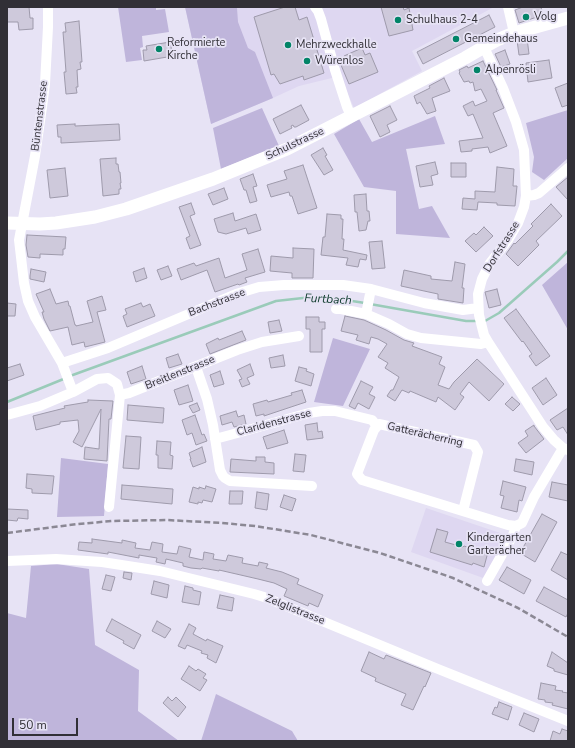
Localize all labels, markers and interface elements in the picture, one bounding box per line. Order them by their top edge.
place label: Volg [534,10,557,24]
marker: Volg [521,12,531,22]
place label: Schulhaus 2-4 [406,13,478,27]
marker: Schulhaus 2-4 [393,15,403,25]
place label: Gemeindehaus [464,32,538,46]
marker: Gemeindehaus [451,34,461,44]
place label: Reformierte Kirche [167,36,225,62]
place label: Mehrzweckhalle [296,38,376,52]
marker: Mehrzweckhalle [283,40,293,50]
marker: Reformierte Kirche [154,44,164,54]
place label: Würenlos [315,54,363,68]
marker: Würenlos [302,56,312,66]
place label: Alpenrösli [485,63,536,77]
marker: Alpenrösli [472,65,482,75]
street label: Büntenstrasse [29,80,51,152]
street label: Schulstrasse [264,125,326,163]
street label: Dorfstrasse [481,219,523,275]
street label: Bachstrasse [187,286,247,320]
water label: Furtbach [304,292,352,308]
street label: Breitlenstrasse [143,353,217,393]
street label: Claridenstrasse [235,407,313,439]
street label: Gatterächerring [386,420,464,450]
place label: Kindergarten Garterächer [467,531,531,557]
marker: Kindergarten Garterächer [454,539,464,549]
street label: Zelglistrasse [263,592,327,628]
scale bar [14,710,80,736]
text: 50 m [19,717,47,733]

